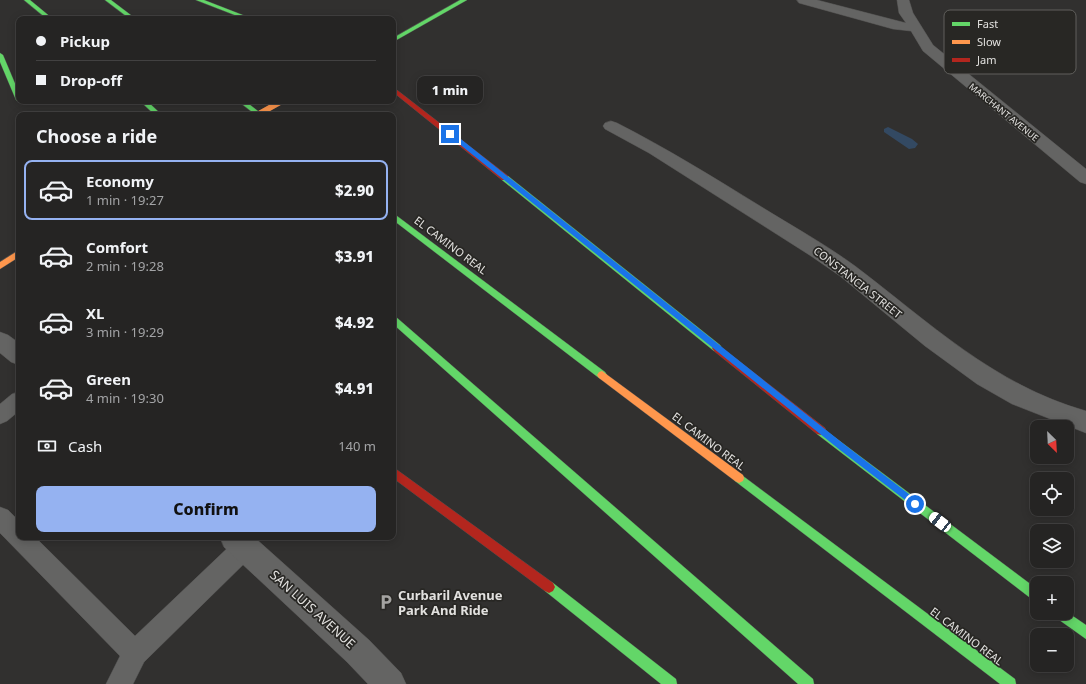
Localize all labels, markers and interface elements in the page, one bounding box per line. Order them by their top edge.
legend [944,10,1076,74]
text: Fast [977,16,998,31]
text: Pickup [60,31,110,51]
text: Slow [977,34,1001,49]
text: Jam [976,52,996,67]
text: Drop-off [60,70,122,90]
callout: 1 min [417,76,483,104]
street label: MARCHANT AVENUE [966,80,1042,144]
text: 1 min [432,81,468,99]
text: Choose a ride [36,124,157,148]
route end [441,125,459,143]
text: Economy [86,171,154,191]
icon: car [38,172,74,208]
text: $2.90 [335,180,374,200]
text: 1 min · 19:27 [86,191,164,209]
street label: EL CAMINO REAL [411,213,491,278]
text: Comfort [86,237,148,257]
icon: car [38,238,74,274]
street label: CONSTANCIA STREET [811,243,905,321]
text: $3.91 [335,246,374,266]
text: 2 min · 19:28 [86,257,164,275]
text: XL [86,303,104,323]
icon: car [38,304,74,340]
text: $4.92 [335,312,374,332]
text: 3 min · 19:29 [86,323,164,341]
text: Green [86,369,131,389]
icon: car [38,370,74,406]
text: $4.91 [335,378,374,398]
text: 4 min · 19:30 [86,389,164,407]
street label: EL CAMINO REAL [669,409,749,474]
north arrow [1030,420,1074,464]
map controls [1030,420,1074,672]
icon: cash [36,435,58,457]
text: Cash [68,436,102,456]
text: 140 m [338,437,376,455]
button: locate [1030,472,1074,516]
button: Confirm [36,486,376,532]
route start [906,495,924,513]
car [927,510,953,534]
button: layers [1030,524,1074,568]
street label: SAN LUIS AVENUE [266,566,360,652]
button: + [1030,576,1074,620]
place label: Curbaril Avenue Park And Ride [398,586,503,619]
parking icon: Curbaril Avenue Park And Ride [377,593,395,611]
street label: EL CAMINO REAL [927,604,1007,669]
button: − [1030,628,1074,672]

